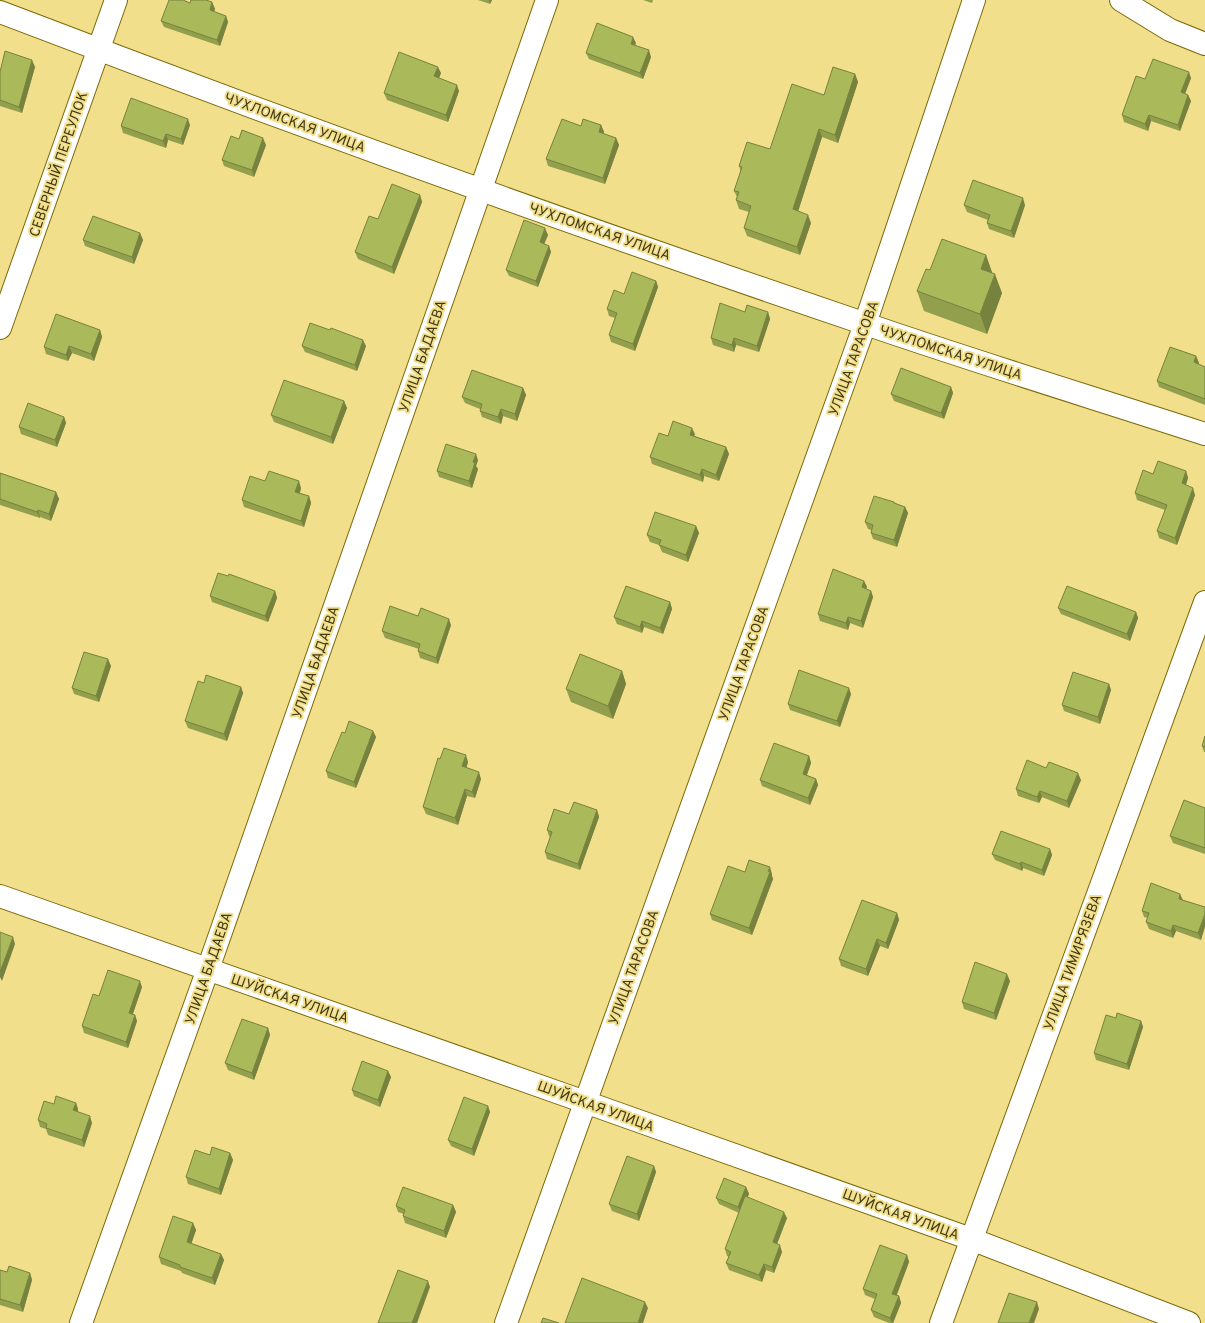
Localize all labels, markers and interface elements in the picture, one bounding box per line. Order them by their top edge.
street label: СЕВЕРНЫЙ ПЕРЕУЛОК [26,89,92,239]
street label: ЧУХЛОМСКАЯ УЛИЦА [222,90,367,157]
street label: ЧУХЛОМСКАЯ УЛИЦА [526,200,673,265]
street label: УЛИЦА БАДАЕВА [396,298,451,415]
street label: УЛИЦА ТАРАСОВА [826,299,883,418]
street label: ЧУХЛОМСКАЯ УЛИЦА [877,322,1024,385]
street label: УЛИЦА БАДАЕВА [289,604,344,721]
street label: УЛИЦА ТАРАСОВА [716,604,773,723]
street label: УЛИЦА ТИМИРЯЗЕВА [1041,892,1106,1033]
street label: УЛИЦА ТАРАСОВА [606,908,663,1027]
street label: УЛИЦА БАДАЕВА [182,910,237,1027]
street label: ШУЙСКАЯ УЛИЦА [228,970,351,1028]
street label: ШУЙСКАЯ УЛИЦА [535,1077,657,1136]
street label: ШУЙСКАЯ УЛИЦА [840,1185,962,1244]

